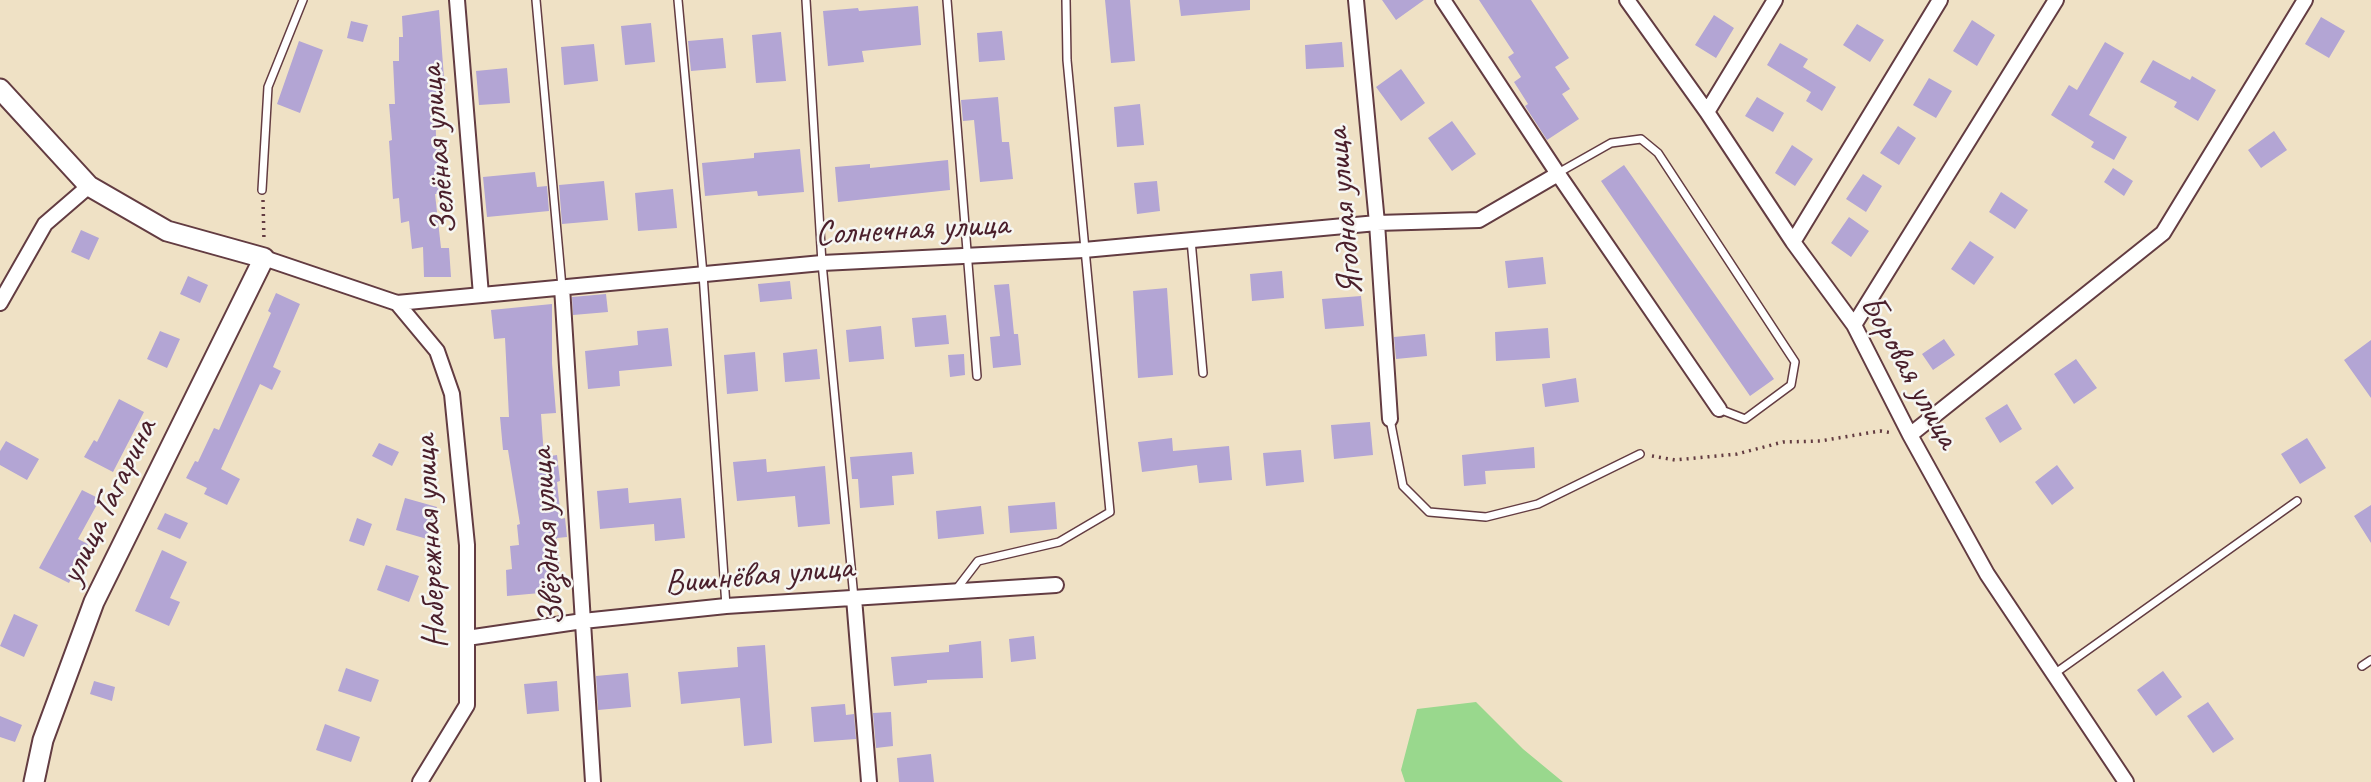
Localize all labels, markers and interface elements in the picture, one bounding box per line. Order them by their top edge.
street label: Зелёная улица [411,63,467,237]
street label: Ягодная улица [1317,126,1373,298]
street label: Солнечная улица [814,204,1010,256]
street label: Боровая улица [1850,288,1968,456]
street label: улица Гагарина [51,413,167,591]
street label: Набережная улица [404,434,458,650]
street label: Звёздная улица [521,447,575,627]
street label: Вишнёвая улица [663,547,855,605]

